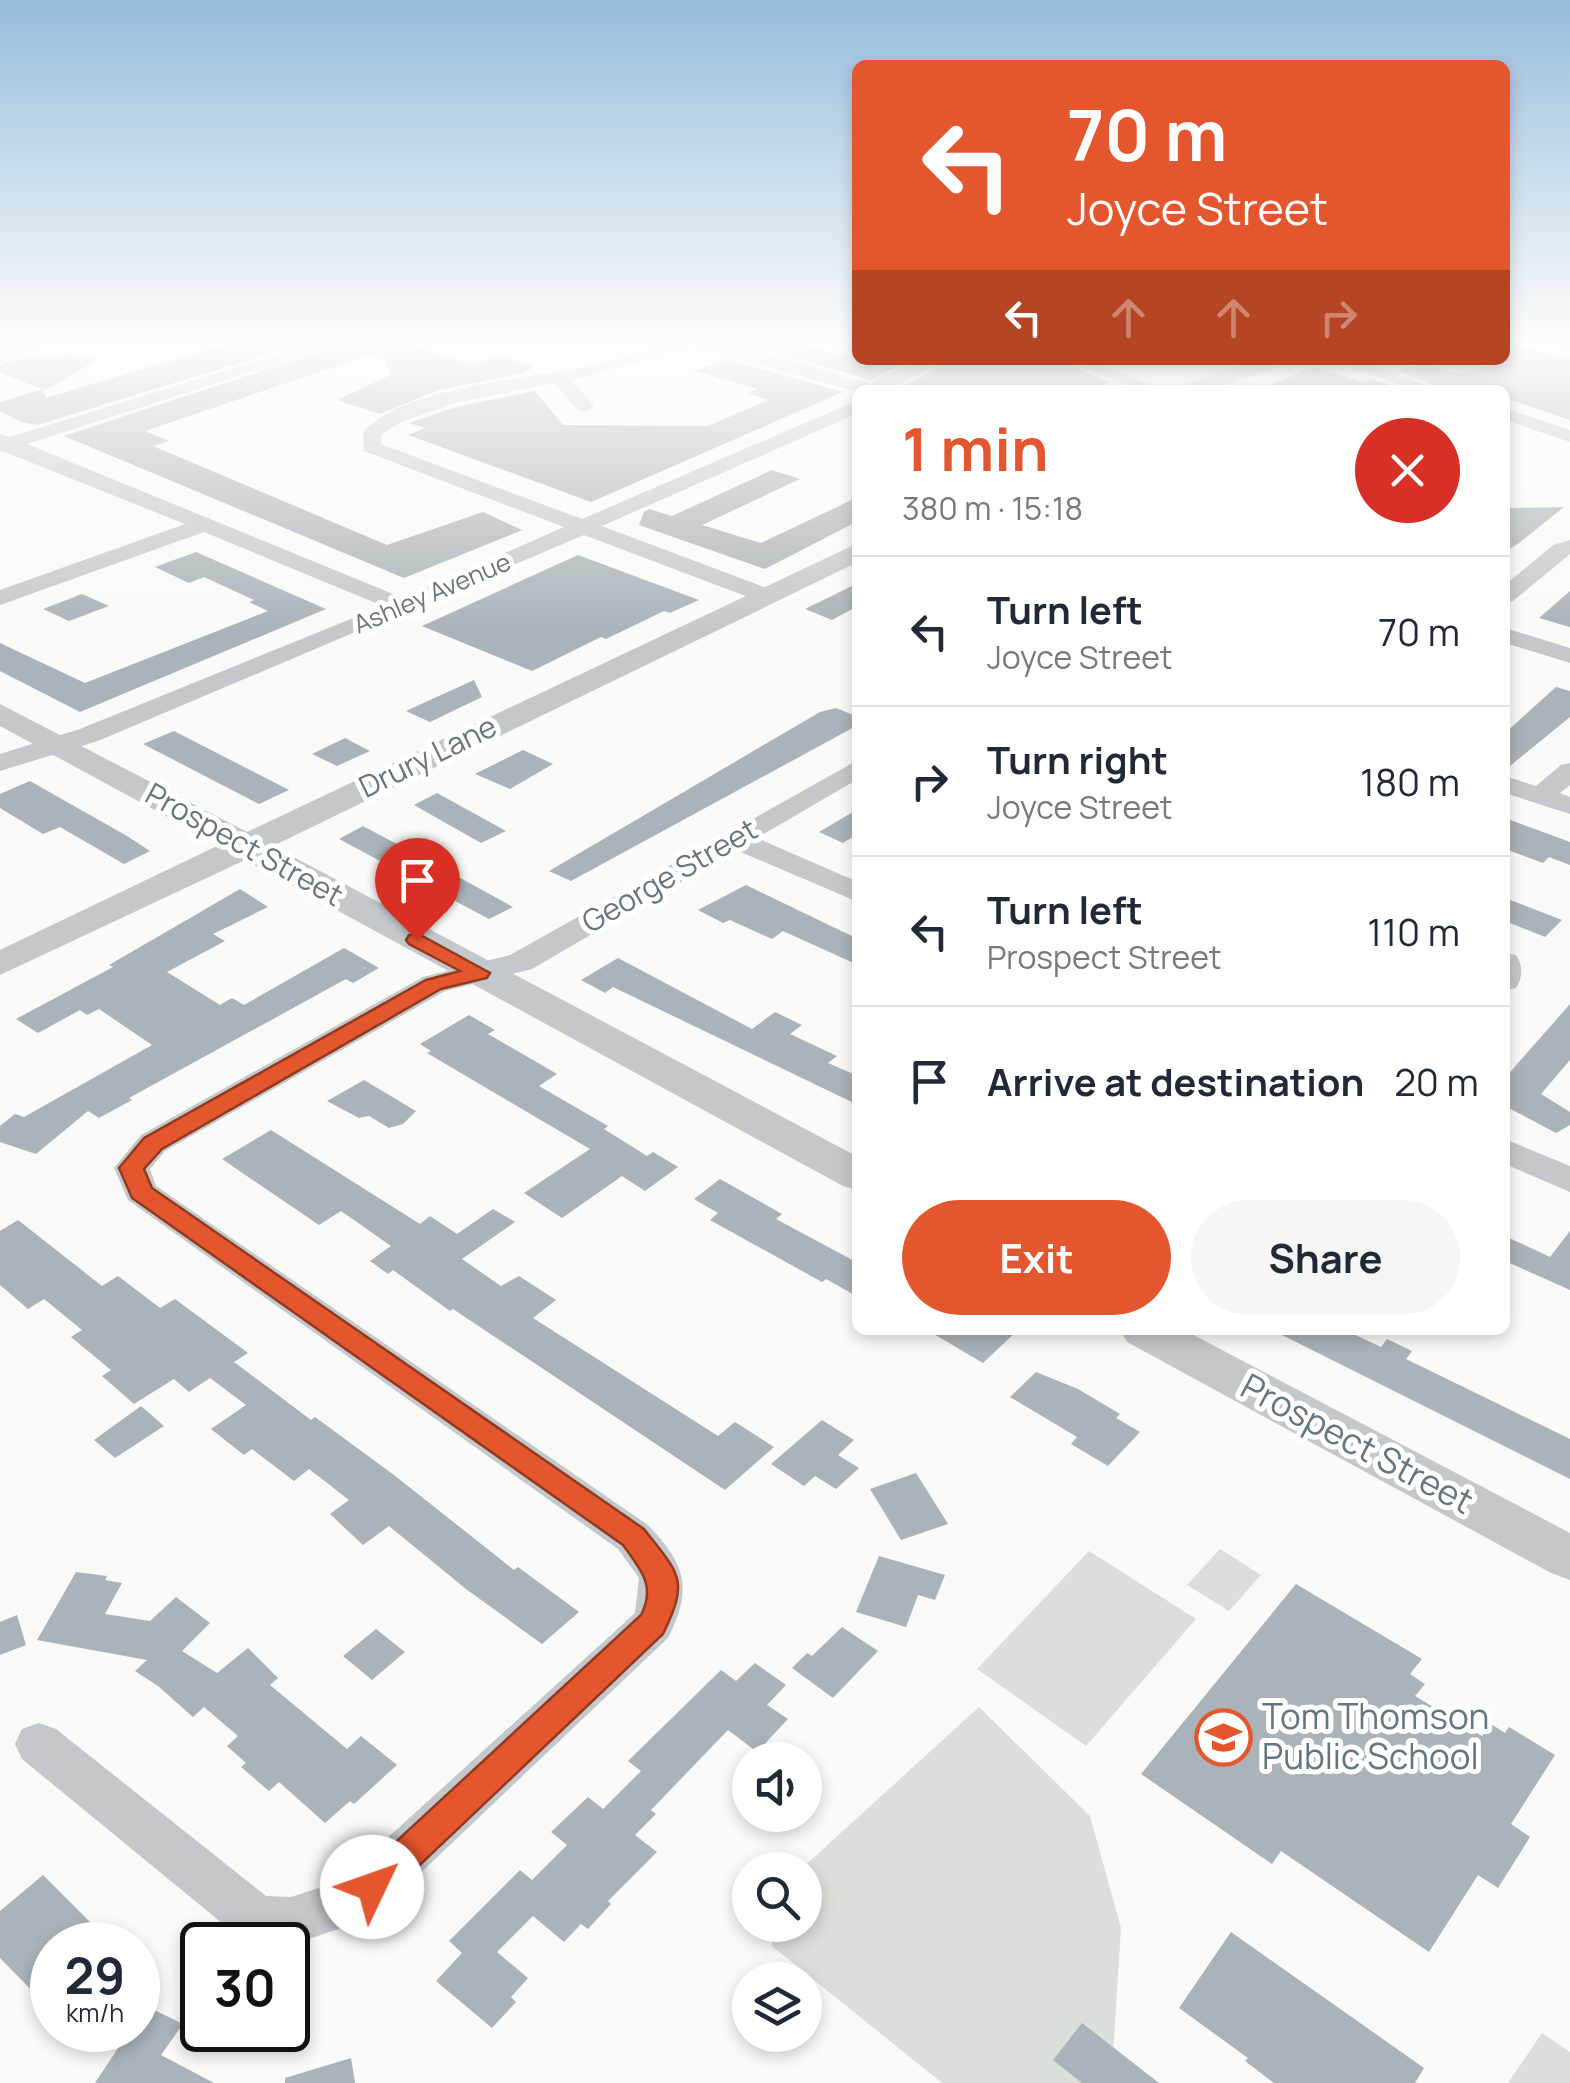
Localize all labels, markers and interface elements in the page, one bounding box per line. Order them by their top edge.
text: 70 m [1067,86,1227,182]
icon: left [902,100,1032,230]
text: Joyce Street [1067,177,1328,239]
icon: left [996,290,1051,345]
icon: ahead [1101,290,1156,345]
icon: ahead [1206,290,1261,345]
icon: right [1311,290,1366,345]
text: 1 min [902,407,1049,489]
button: close [1355,418,1460,523]
text: 380 m · 15:18 [902,486,1083,530]
street label: Ashley Avenue [348,544,516,641]
text: Turn left [987,583,1143,635]
icon: left [902,604,957,659]
text: 70 m [1378,605,1460,657]
text: Joyce Street [987,635,1173,679]
street label: Drury Lane [352,705,503,807]
text: Turn right [987,733,1168,785]
icon: right [902,754,957,809]
text: 180 m [1360,755,1460,807]
street label: Prospect Street [139,772,351,915]
text: Joyce Street [987,785,1173,829]
street label: George Street [574,808,764,941]
pin [375,838,460,941]
icon: arrive [390,853,445,908]
text: Turn left [987,883,1143,935]
icon: left [902,904,957,959]
text: 110 m [1367,905,1460,957]
text: Prospect Street [987,935,1222,979]
icon: arrive [902,1054,957,1109]
text: Arrive at destination [987,1055,1364,1107]
text: 20 m [1394,1055,1479,1107]
button: Exit [902,1200,1171,1315]
button: Share [1191,1200,1460,1315]
street label: Prospect Street [1233,1362,1482,1525]
place label: Tom Thomson Public School [1262,1692,1489,1780]
school or university icon: Tom Thomson Public School [1193,1707,1253,1767]
map controls [732,1742,822,2052]
button: sound [732,1742,822,1832]
position arrow [320,1835,424,1939]
button: search [732,1852,822,1942]
speed limit sign: 30 [180,1922,310,2052]
text: 29 [65,1941,125,2009]
button: layers [732,1962,822,2052]
text: km/h [66,1995,124,2030]

